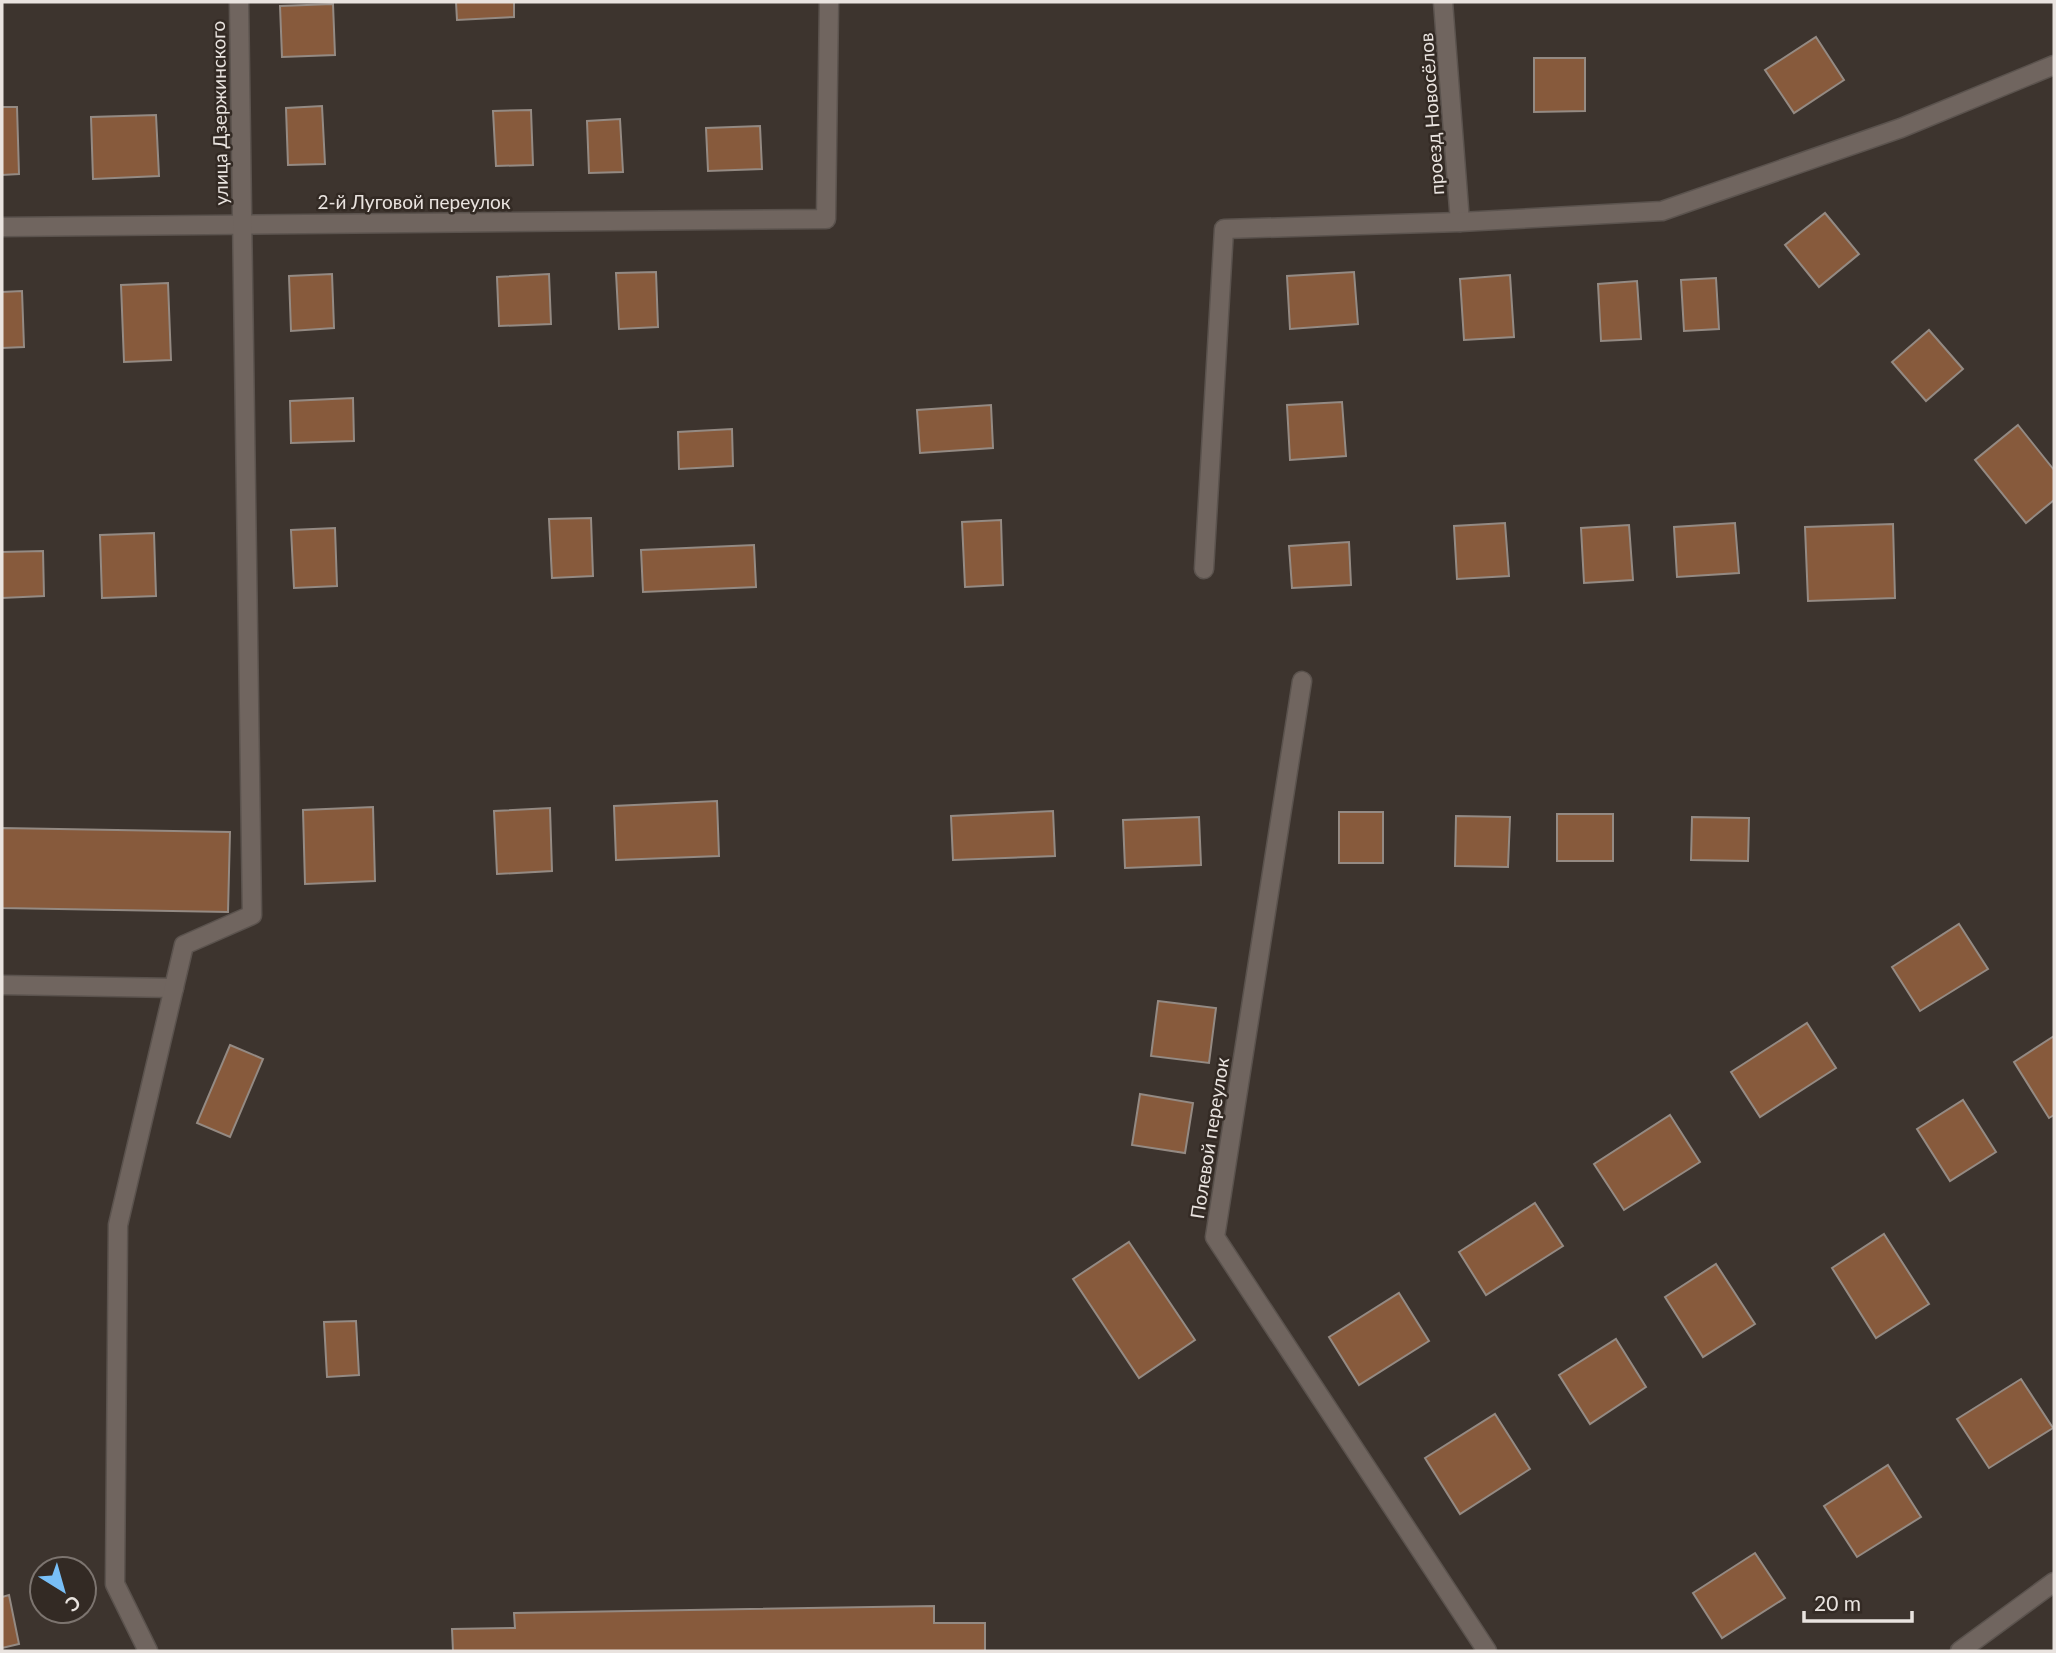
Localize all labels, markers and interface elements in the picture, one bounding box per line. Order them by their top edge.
street label: улица Дзержинского [206,21,232,205]
street label: проезд Новосёлов [1414,32,1448,196]
street label: 2-й Луговой переулок [317,190,511,213]
street label: Полевой переулок [1185,1055,1233,1220]
north arrow [28,1555,98,1625]
scale bar [1804,1580,1912,1624]
text: 20 m [1814,1590,1861,1615]
text: С [61,1591,85,1617]

